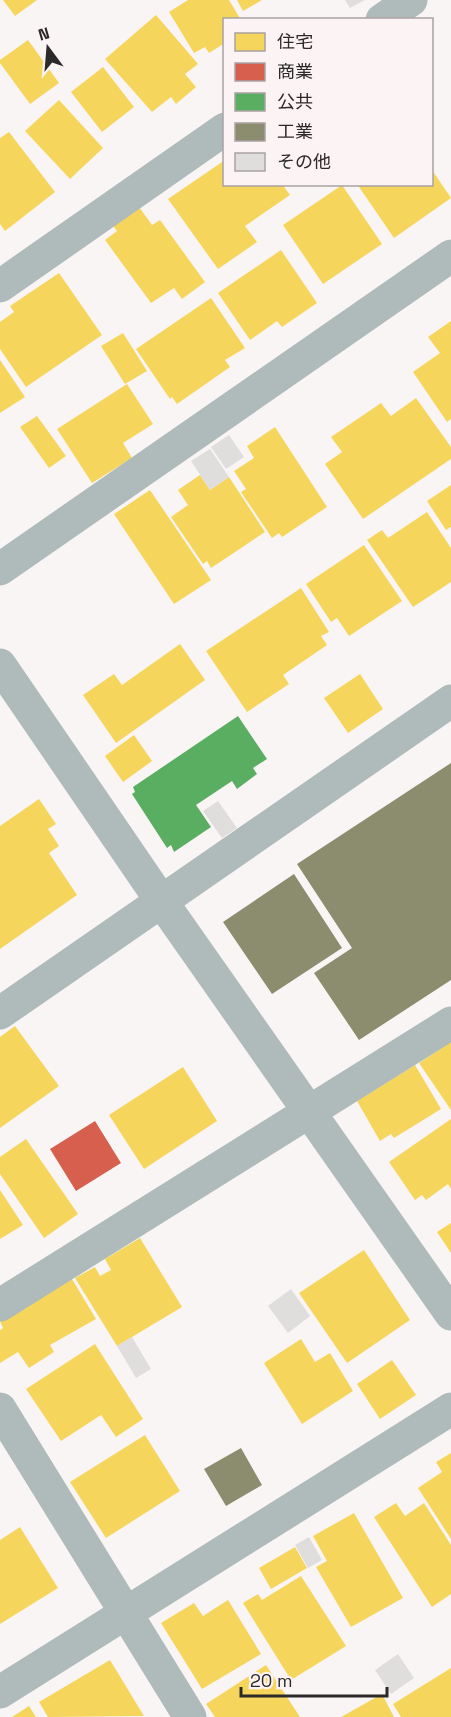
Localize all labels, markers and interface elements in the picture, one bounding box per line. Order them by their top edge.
north arrow [18,18,78,78]
legend [223,18,433,186]
text: N [36,22,52,46]
text: 住宅 [277,30,313,53]
text: 商業 [277,60,313,83]
text: 公共 [277,90,313,113]
text: 工業 [277,120,313,143]
text: その他 [277,150,331,173]
scale bar [241,1660,386,1698]
text: 20 m [250,1669,293,1692]

